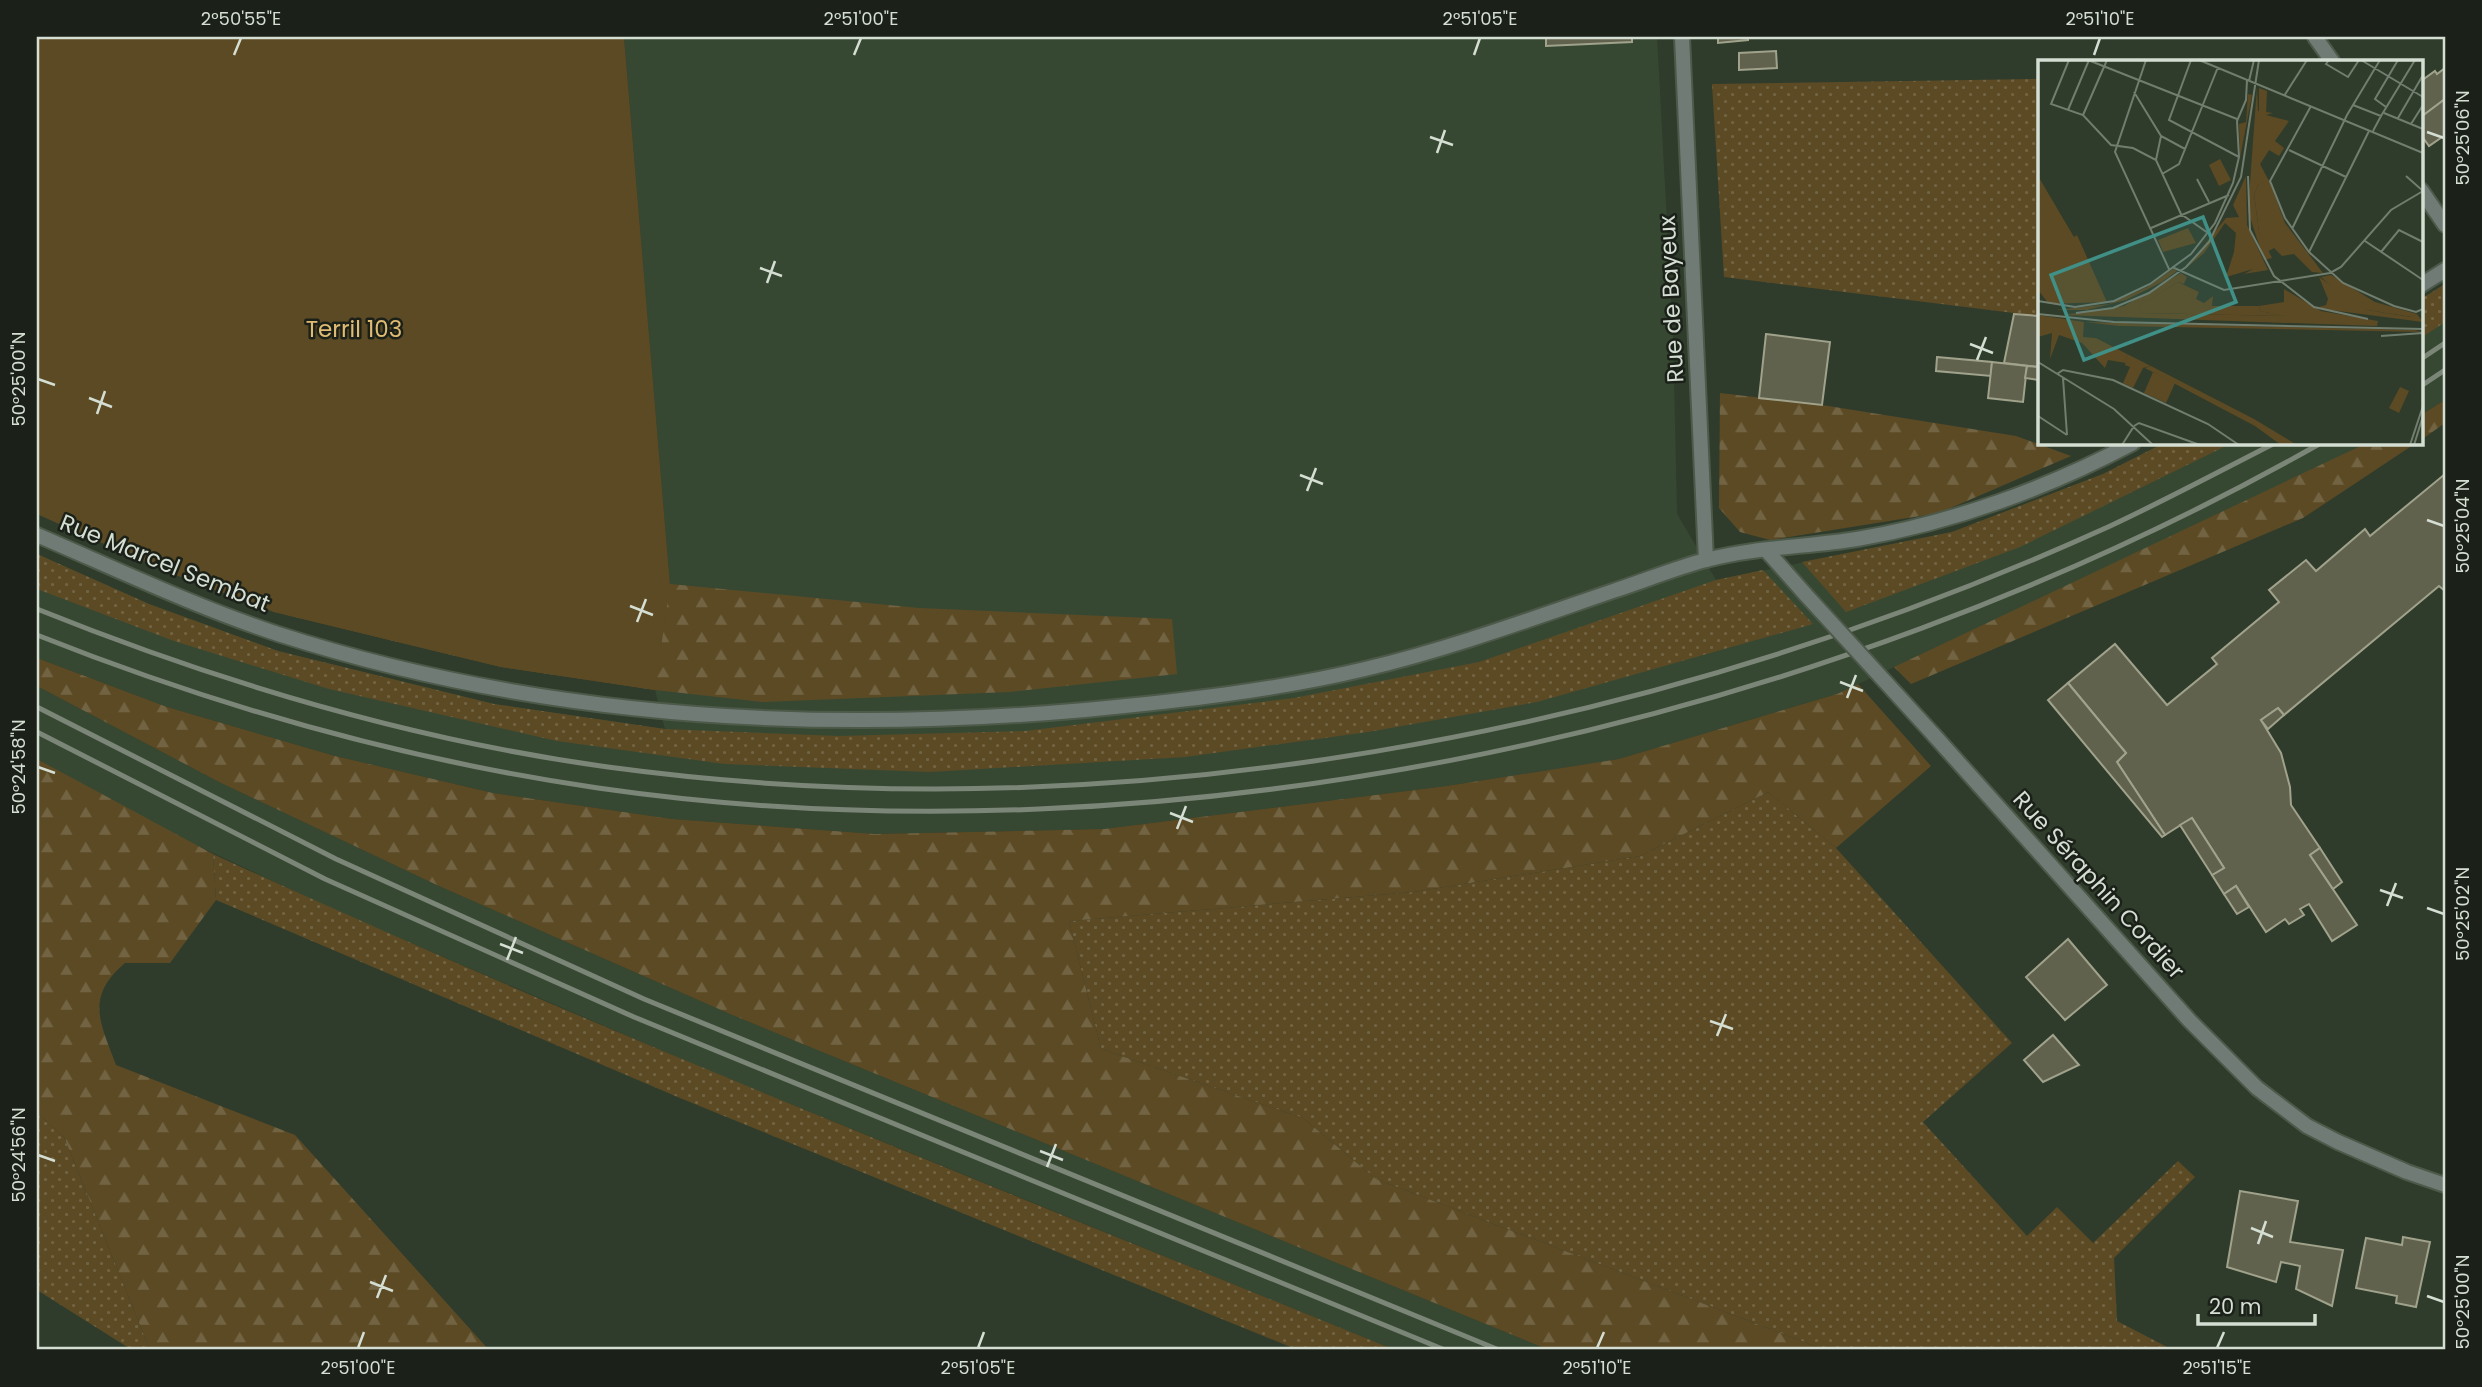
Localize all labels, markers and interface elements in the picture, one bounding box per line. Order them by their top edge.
text: 2°50'55"E [201,6,281,31]
text: 2°51'00"E [824,6,898,31]
text: 2°51'05"E [1443,6,1517,31]
text: 2°51'10"E [2065,6,2135,31]
inset map [2038,60,2422,444]
text: 50°25'06"N [2450,90,2475,186]
street label: Rue de Bayeux [1651,214,1691,384]
park label: Terril 103 [306,313,402,345]
text: 50°25'00"N [6,331,31,427]
text: 50°25'04"N [2450,478,2475,574]
street label: Rue Marcel Sembat [55,506,275,620]
text: 50°24'58"N [6,719,31,815]
street label: Rue Séraphin Cordier [2006,784,2192,986]
text: 50°25'02"N [2450,867,2475,961]
text: 50°24'56"N [6,1107,31,1203]
text: 50°25'00"N [2450,1254,2475,1350]
scale bar [2198,1282,2316,1326]
text: 20 m [2209,1292,2262,1321]
text: 2°51'00"E [321,1355,395,1380]
text: 2°51'05"E [941,1355,1015,1380]
text: 2°51'10"E [1562,1355,1632,1380]
text: 2°51'15"E [2182,1355,2252,1380]

